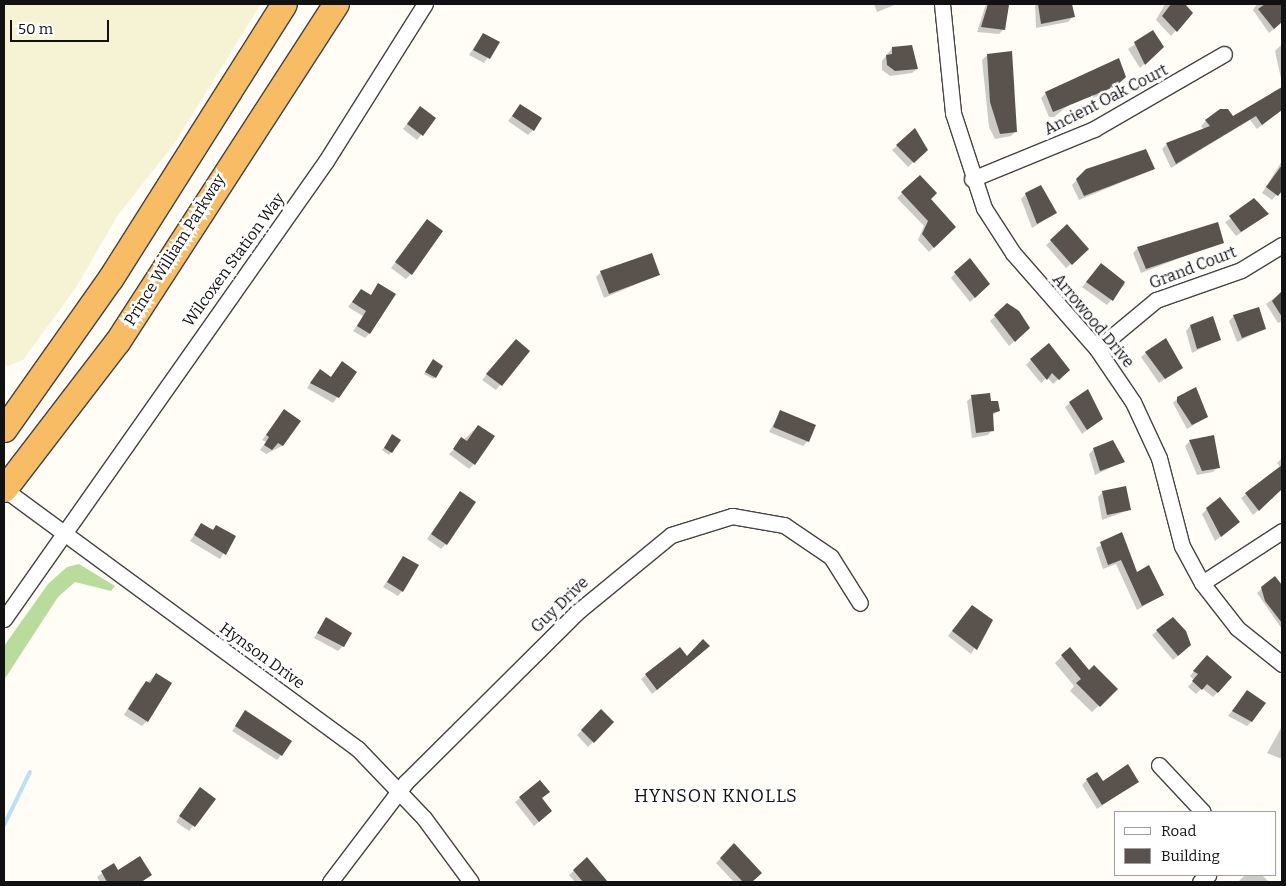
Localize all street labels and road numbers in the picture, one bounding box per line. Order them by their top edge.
street label: Ancient Oak Court [1041,61,1171,139]
street label: Prince William Parkway [120,171,230,329]
street label: Wilcoxen Station Way [179,189,289,331]
street label: Grand Court [1147,243,1239,293]
street label: Arrowood Drive [1048,270,1138,372]
street label: Guy Drive [527,573,593,637]
street label: Hynson Drive [216,619,308,693]

